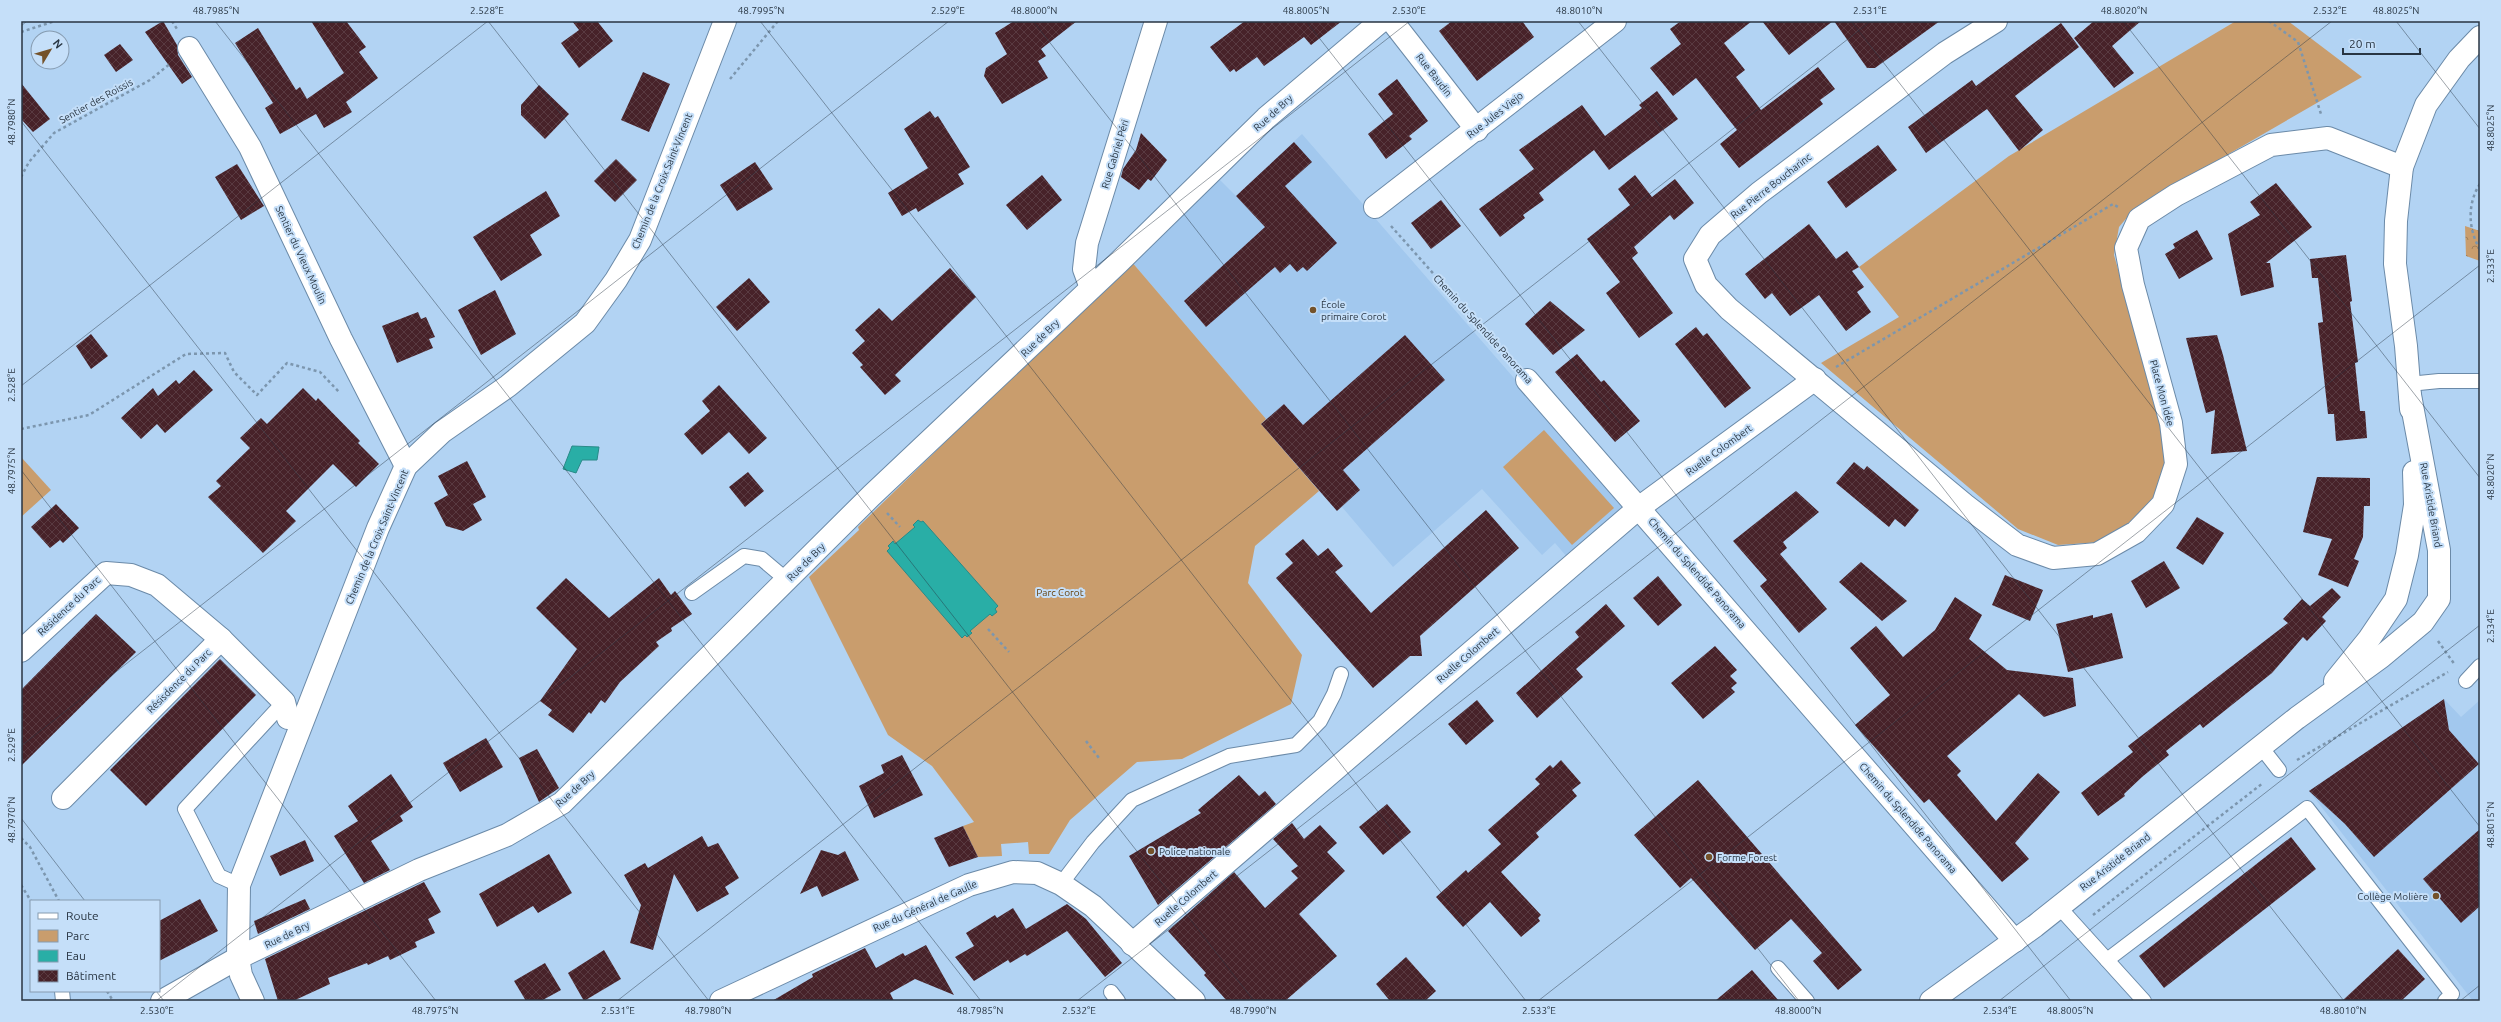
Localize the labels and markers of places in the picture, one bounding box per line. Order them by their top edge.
place label: École primaire Corot [1321,298,1386,322]
marker: École primaire Corot [1308,305,1318,315]
marker: Police nationale [1146,846,1156,856]
place label: Police nationale [1159,846,1230,857]
marker: Forme Forest [1704,852,1714,862]
place label: Forme Forest [1717,852,1777,863]
place label: Collège Molière [2357,891,2428,902]
marker: Collège Molière [2431,891,2441,901]

